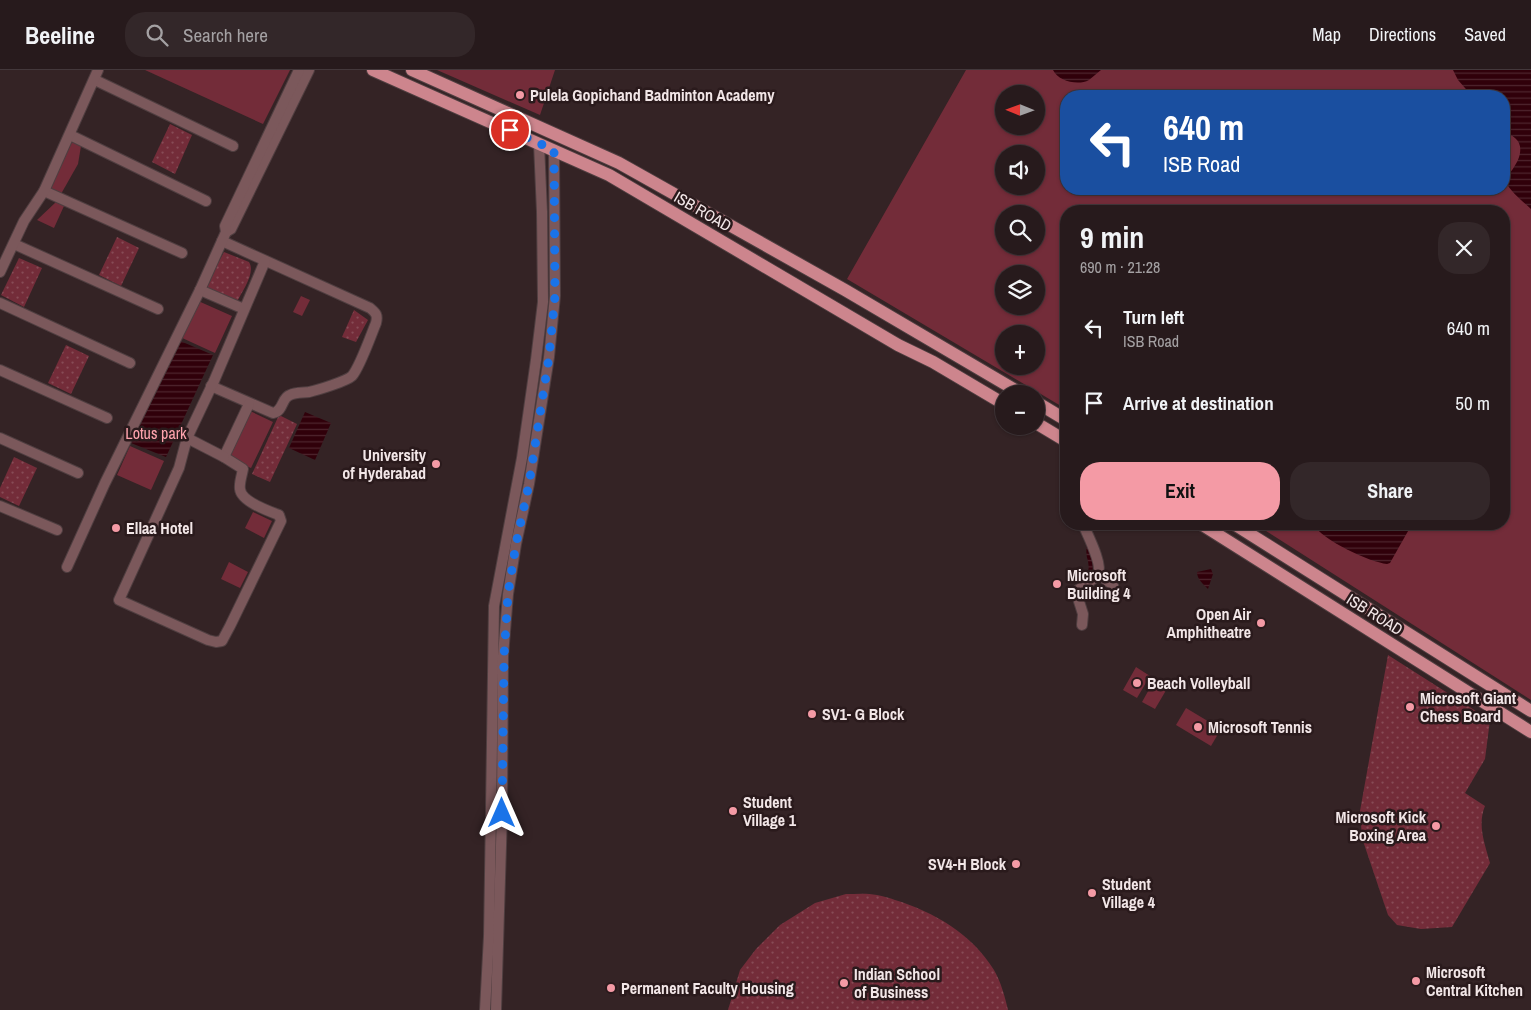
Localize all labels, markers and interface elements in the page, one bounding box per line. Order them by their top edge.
search box [125,12,475,57]
text: Beeline [25,19,95,51]
icon: search [143,21,171,49]
text: Search here [183,22,268,48]
text: Map [1312,22,1341,47]
text: Directions [1369,22,1436,47]
text: Saved [1464,22,1506,47]
place label: Pulela Gopichand Badminton Academy [530,84,775,106]
north arrow [995,85,1045,135]
map controls [995,85,1045,435]
marker: Pulela Gopichand Badminton Academy [514,89,526,101]
text: 640 m [1163,104,1244,151]
pin [489,109,531,151]
icon: left [1080,110,1145,175]
icon: arrive [496,116,524,144]
button: sound [995,145,1045,195]
text: ISB Road [1163,149,1240,179]
street label: ISB ROAD [670,186,736,236]
button: search [995,205,1045,255]
text: 9 min [1080,217,1144,257]
button: close [1438,222,1490,274]
text: 690 m · 21:28 [1080,256,1160,278]
button: layers [995,265,1045,315]
text: Turn left [1123,304,1184,330]
icon: left [1080,314,1108,342]
text: 640 m [1447,315,1490,341]
button: + [995,325,1045,375]
text: ISB Road [1123,330,1179,352]
button: − [995,385,1045,435]
icon: arrive [1080,389,1108,417]
text: Arrive at destination [1123,390,1274,416]
text: 50 m [1455,390,1490,416]
park label: Lotus park [125,422,187,444]
place label: University of Hyderabad [342,444,427,484]
marker: University of Hyderabad [430,458,442,470]
button: Exit [1080,462,1280,520]
button: Share [1290,462,1490,520]
place label: Ellaa Hotel [126,517,193,539]
marker: Ellaa Hotel [110,522,122,534]
place label: Microsoft Building 4 [1067,564,1131,604]
marker: Microsoft Building 4 [1051,578,1063,590]
street label: ISB ROAD [1343,588,1407,640]
place label: Open Air Amphitheatre [1166,603,1252,643]
marker: Open Air Amphitheatre [1255,617,1267,629]
place label: Beach Volleyball [1147,672,1250,694]
marker: Beach Volleyball [1131,677,1143,689]
place label: Microsoft Giant Chess Board [1420,687,1517,727]
marker: Microsoft Giant Chess Board [1404,701,1416,713]
place label: SV1- G Block [822,703,905,725]
marker: SV1- G Block [806,708,818,720]
place label: Microsoft Tennis [1208,716,1312,738]
marker: Microsoft Tennis [1192,721,1204,733]
position arrow [475,786,527,838]
place label: Student Village 1 [743,791,797,831]
marker: Student Village 1 [727,805,739,817]
place label: Microsoft Kick Boxing Area [1336,806,1427,846]
marker: Microsoft Kick Boxing Area [1430,820,1442,832]
place label: SV4-H Block [928,853,1007,875]
marker: SV4-H Block [1010,858,1022,870]
place label: Student Village 4 [1102,873,1156,913]
marker: Student Village 4 [1086,887,1098,899]
place label: Microsoft Central Kitchen [1426,961,1523,1001]
place label: Indian School of Business [854,963,940,1003]
marker: Microsoft Central Kitchen [1410,975,1422,987]
place label: Permanent Faculty Housing [621,977,794,999]
marker: Indian School of Business [838,977,850,989]
marker: Permanent Faculty Housing [605,982,617,994]

